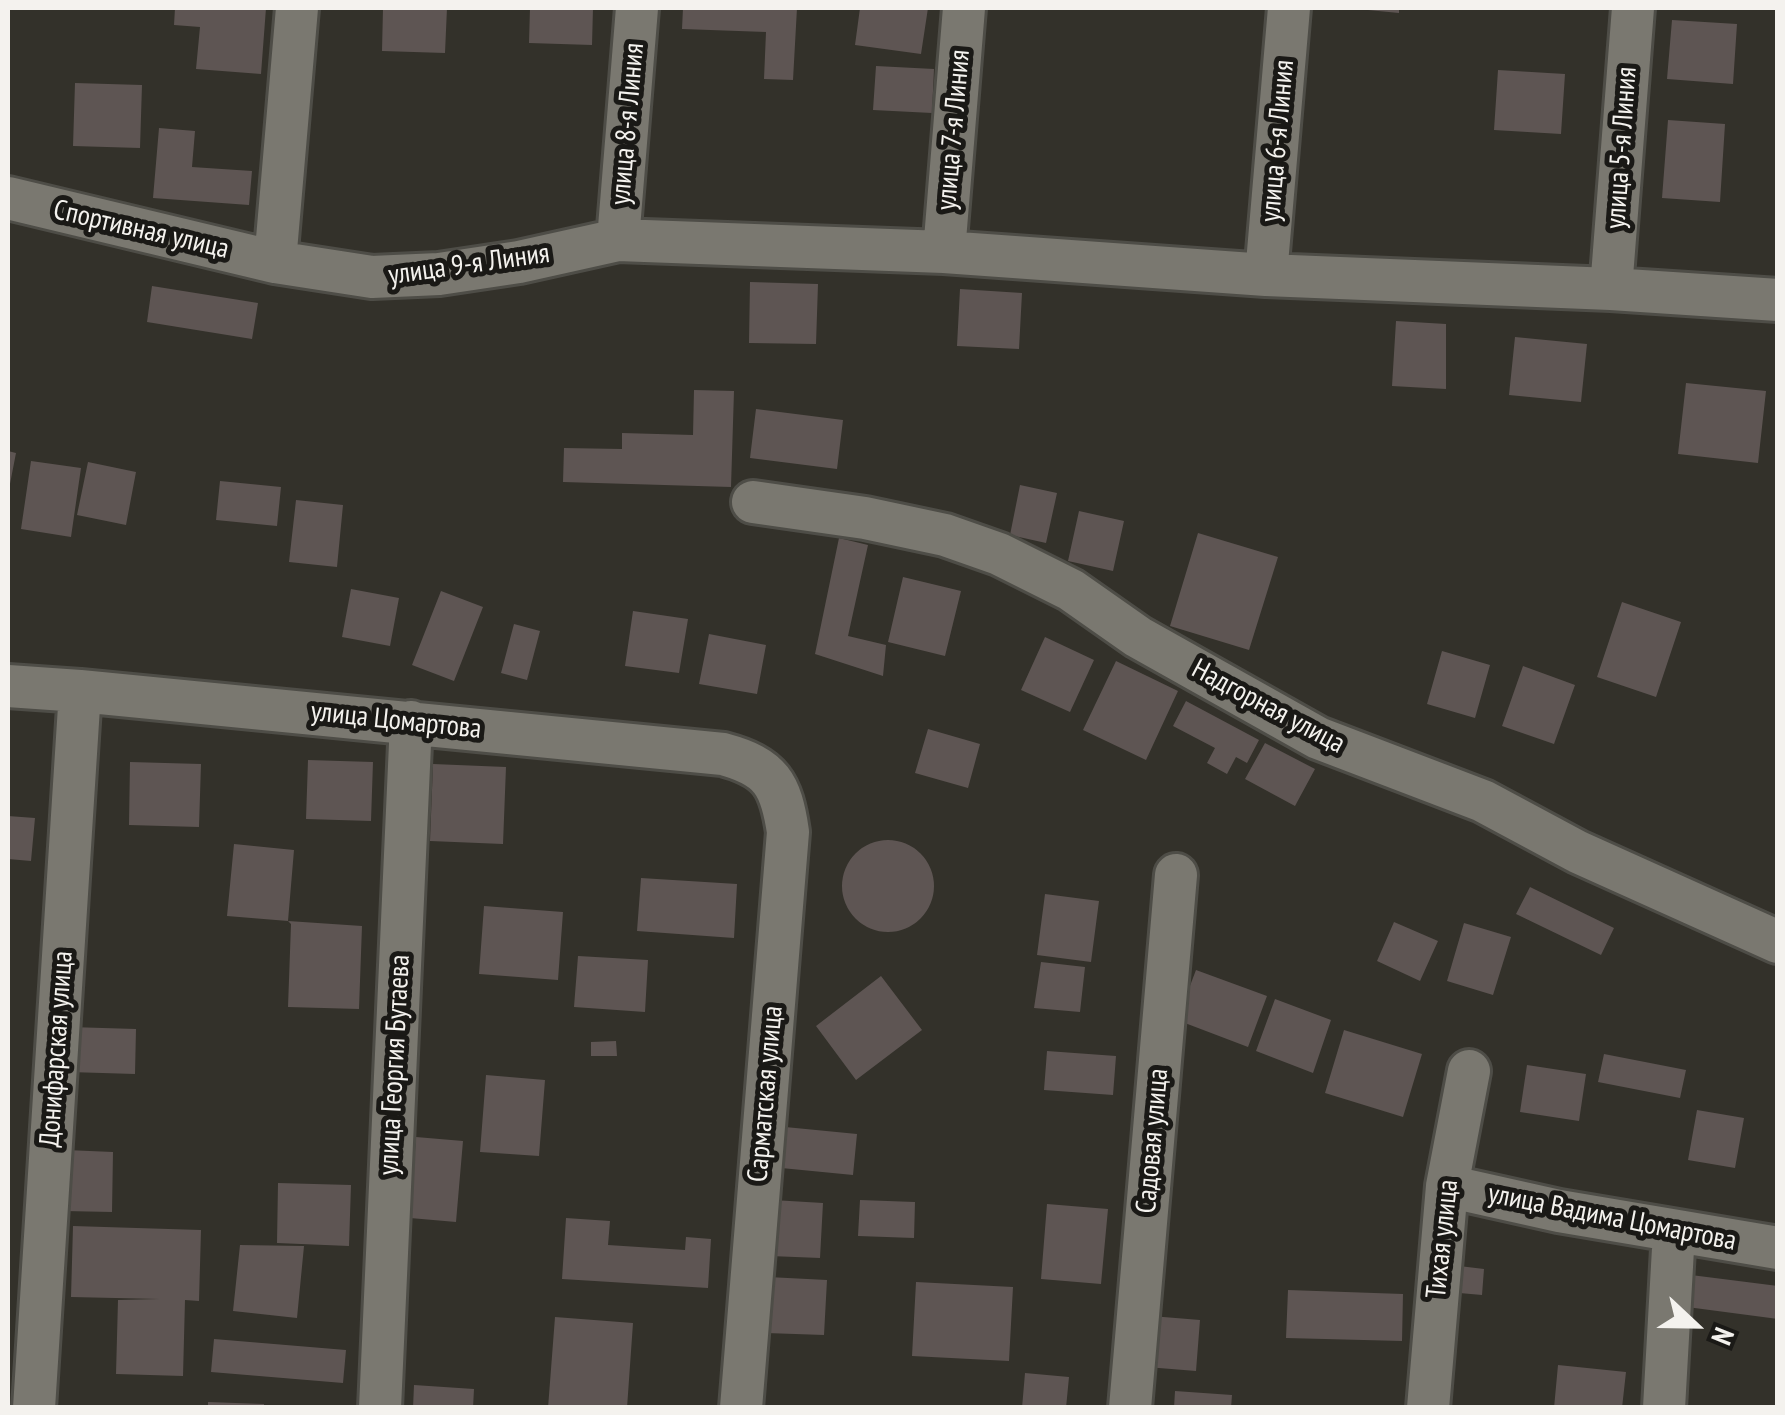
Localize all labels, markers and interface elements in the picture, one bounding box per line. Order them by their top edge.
street label: улица 8-я Линия [604,42,652,206]
street label: улица 7-я Линия [930,48,978,212]
street label: улица 6-я Линия [1254,59,1302,223]
street label: улица 5-я Линия [1600,66,1644,230]
street label: Спортивная улица [50,194,232,266]
street label: улица 9-я Линия [386,237,552,293]
street label: Надгорная улица [1186,653,1350,761]
street label: улица Цомартова [309,695,483,747]
street label: Донифарская улица [33,950,81,1148]
street label: улица Георгия Бутаева [372,954,418,1176]
street label: Сарматская улица [742,1004,790,1184]
street label: Садовая улица [1130,1067,1176,1215]
street label: улица Вадима Цомартова [1485,1177,1739,1259]
street label: Тихая улица [1420,1178,1466,1300]
north arrow [1645,1275,1745,1375]
text: N [1703,1322,1743,1350]

